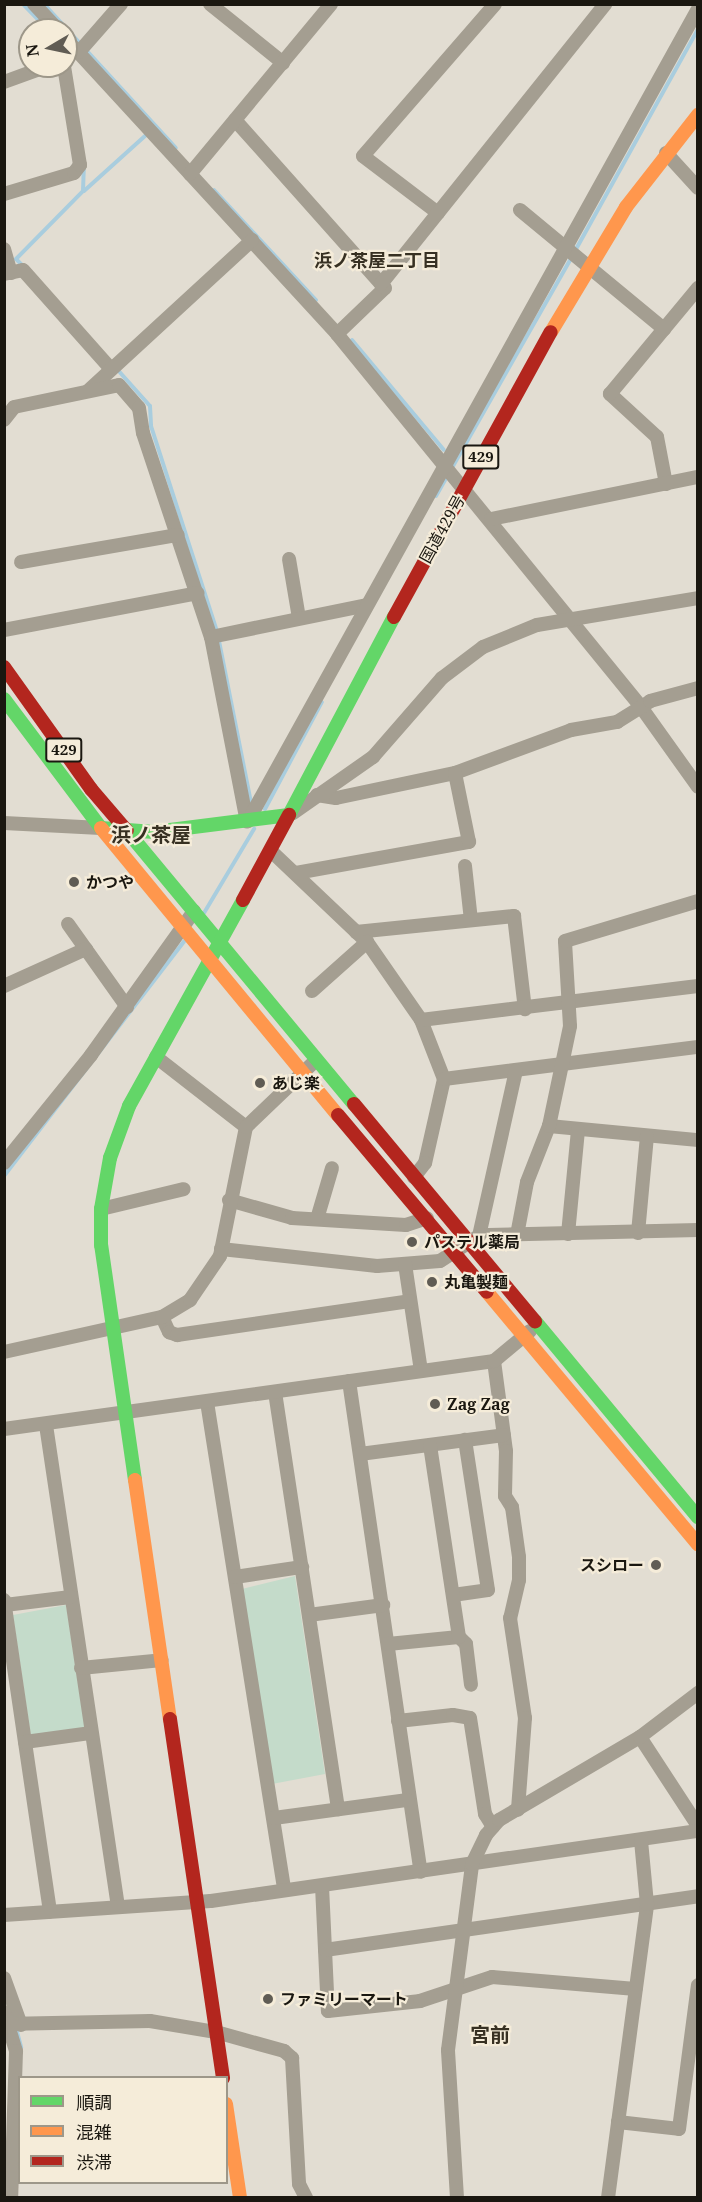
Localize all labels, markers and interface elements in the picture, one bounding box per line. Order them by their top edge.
north arrow [18,18,78,78]
text: N [20,43,44,58]
district label: 浜ノ茶屋二丁目 [314,249,440,271]
road number: 429 [462,445,500,469]
street label: 国道429号 [415,492,469,566]
road number: 429 [44,738,84,762]
district label: 浜ノ茶屋 [111,822,191,846]
place label: かつや [86,872,134,892]
marker: かつや [67,875,81,889]
place label: あじ楽 [272,1073,320,1093]
marker: あじ楽 [253,1076,267,1090]
place label: パステル薬局 [424,1232,520,1252]
marker: パステル薬局 [405,1235,419,1249]
place label: 丸亀製麺 [444,1272,508,1292]
marker: 丸亀製麺 [425,1275,439,1289]
place label: Zag Zag [447,1394,510,1414]
marker: Zag Zag [428,1397,442,1411]
place label: スシロー [580,1555,644,1575]
marker: スシロー [649,1558,663,1572]
place label: ファミリーマート [280,1989,408,2009]
marker: ファミリーマート [261,1992,275,2006]
district label: 宮前 [470,2022,510,2046]
legend [18,2076,228,2184]
text: 順調 [76,2090,112,2114]
text: 混雑 [76,2120,112,2144]
text: 渋滞 [76,2150,112,2174]

